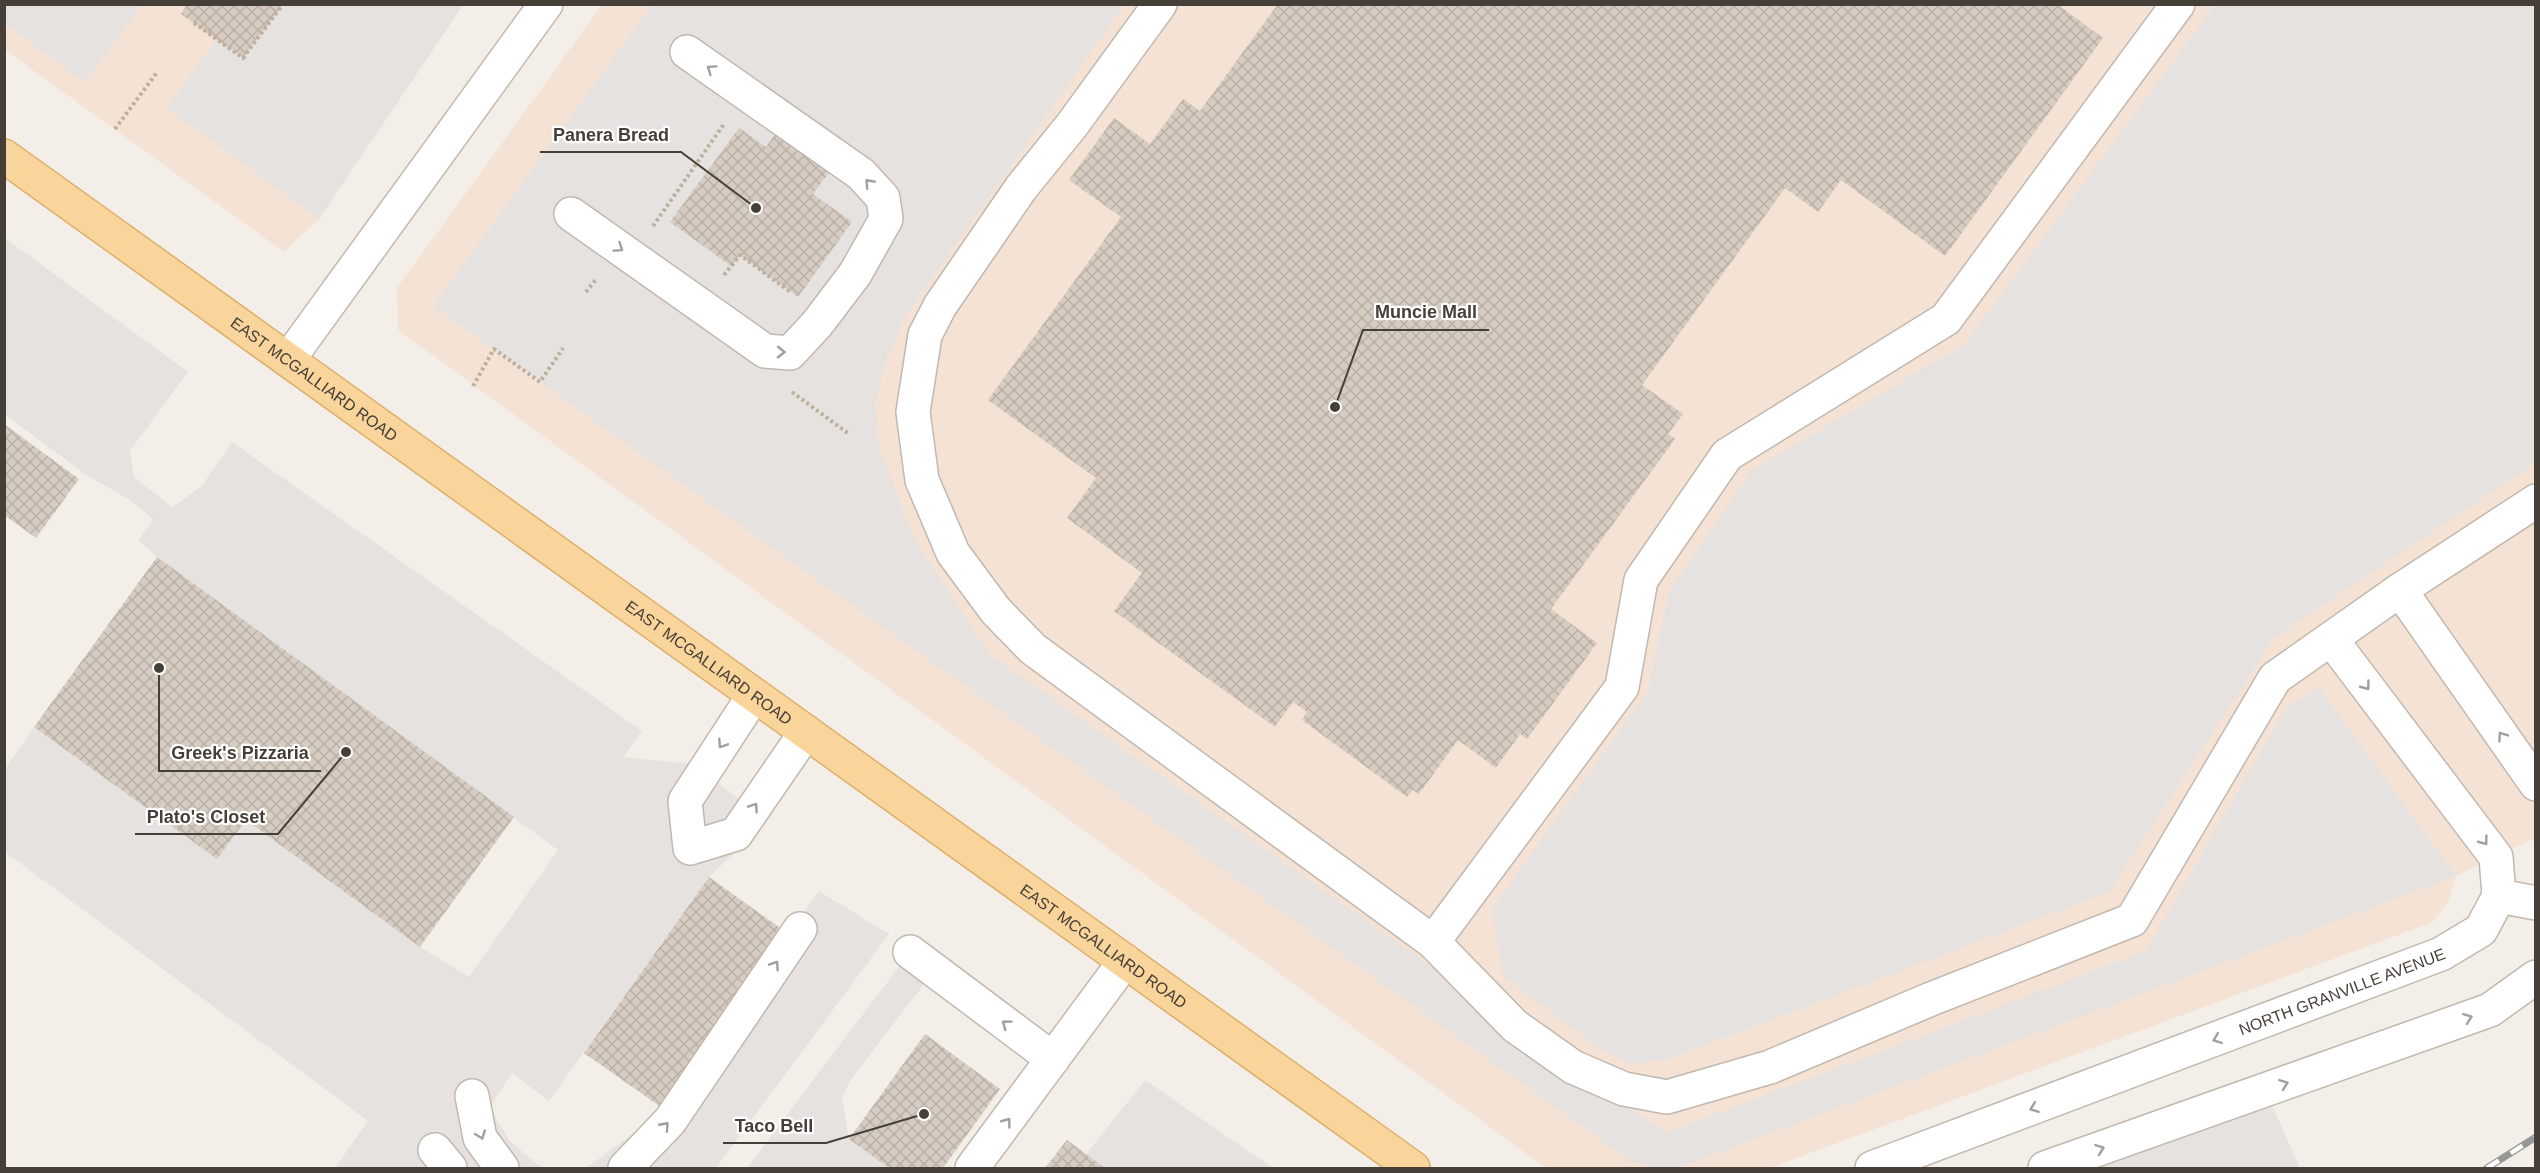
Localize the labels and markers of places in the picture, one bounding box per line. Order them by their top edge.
callout: Panera Bread [540,116,681,152]
callout: Muncie Mall [1363,294,1489,330]
callout: Greek's Pizzaria [159,735,321,771]
callout: Plato's Closet [135,798,278,834]
callout: Taco Bell [723,1107,826,1143]

